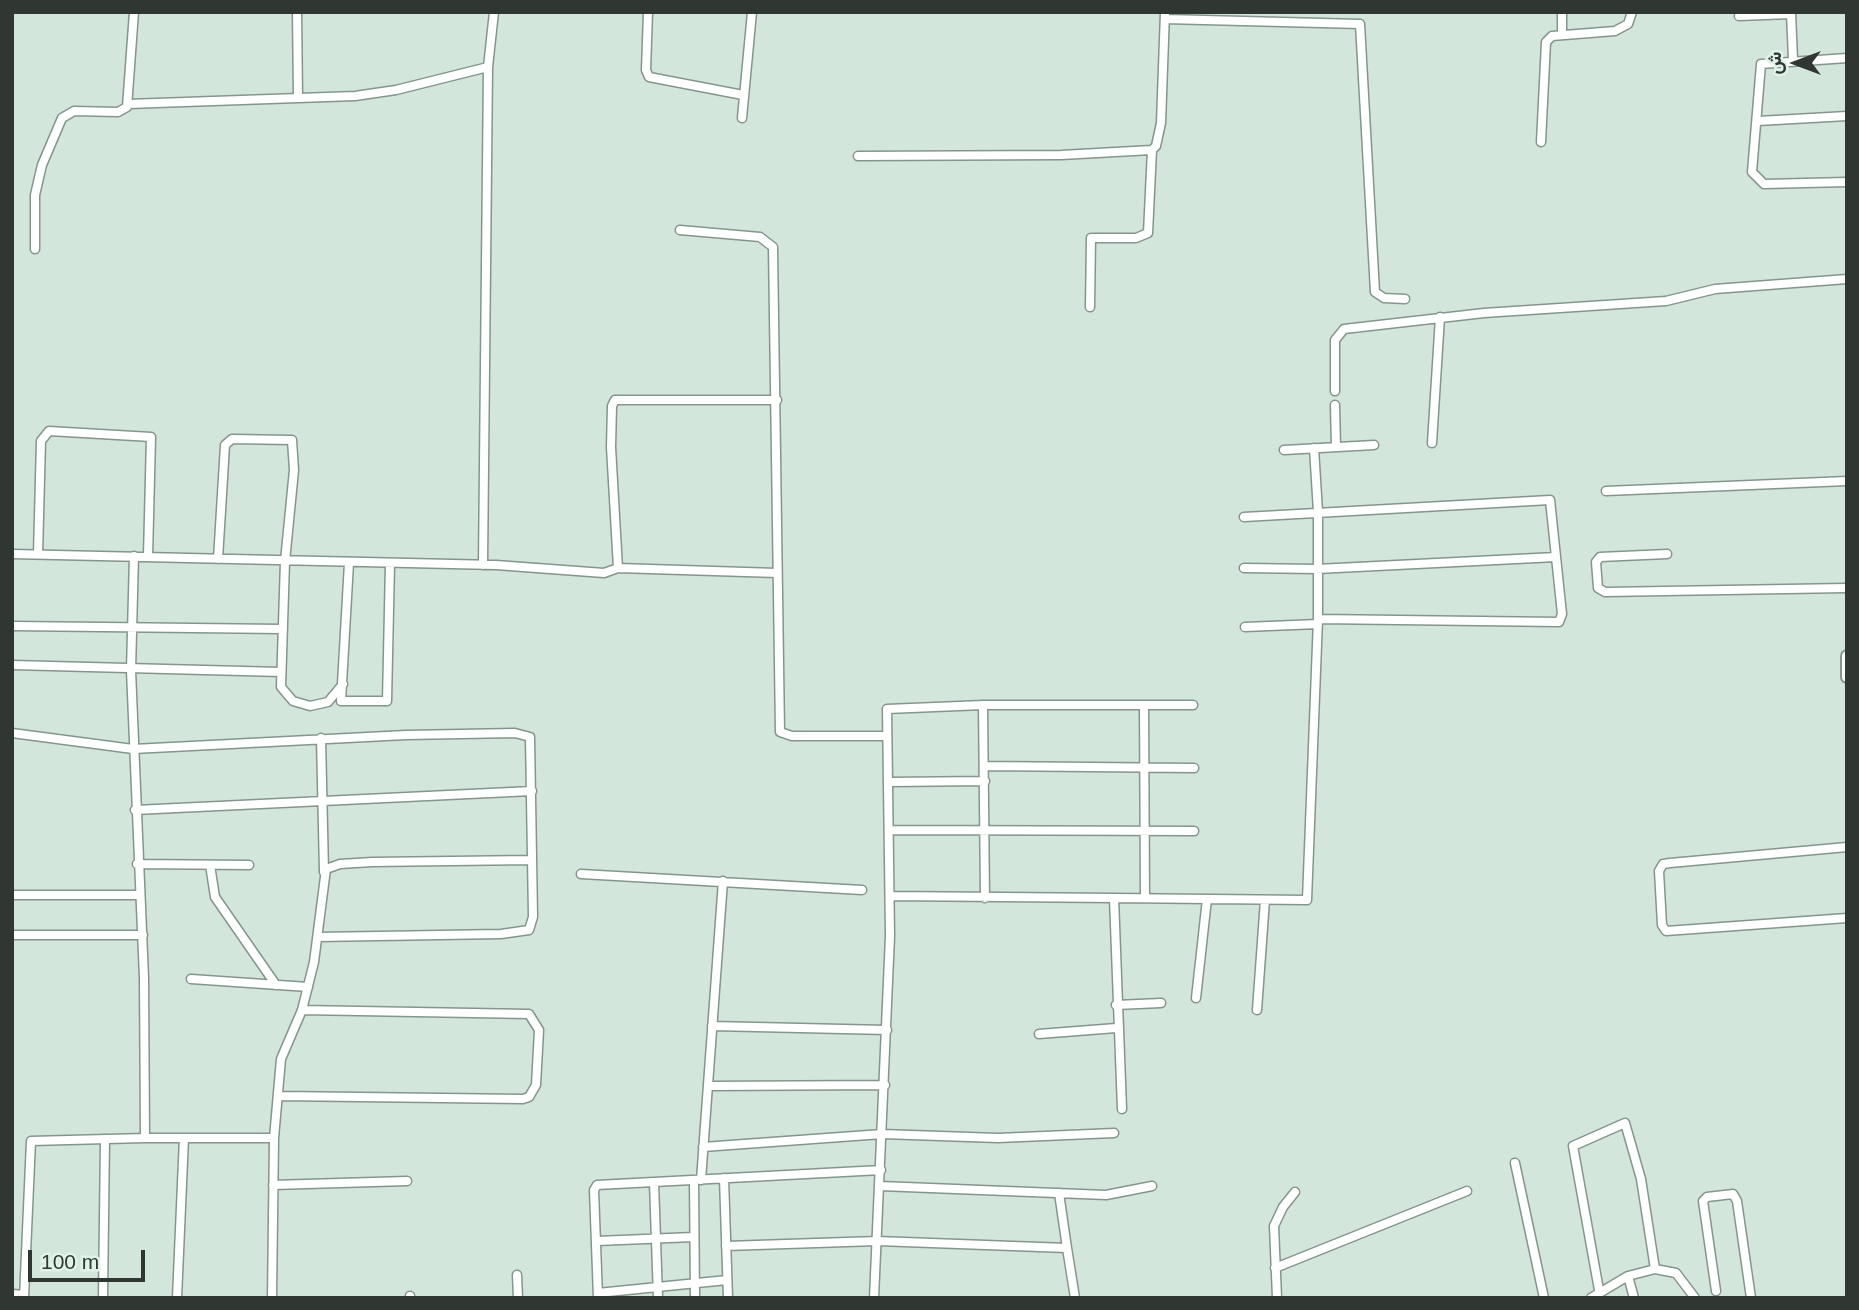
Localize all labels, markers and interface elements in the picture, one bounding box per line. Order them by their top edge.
north arrow [1761,28,1831,98]
text: ش [1764,52,1785,74]
scale bar [32,1236,149,1280]
text: 100 m [41,1250,99,1273]

